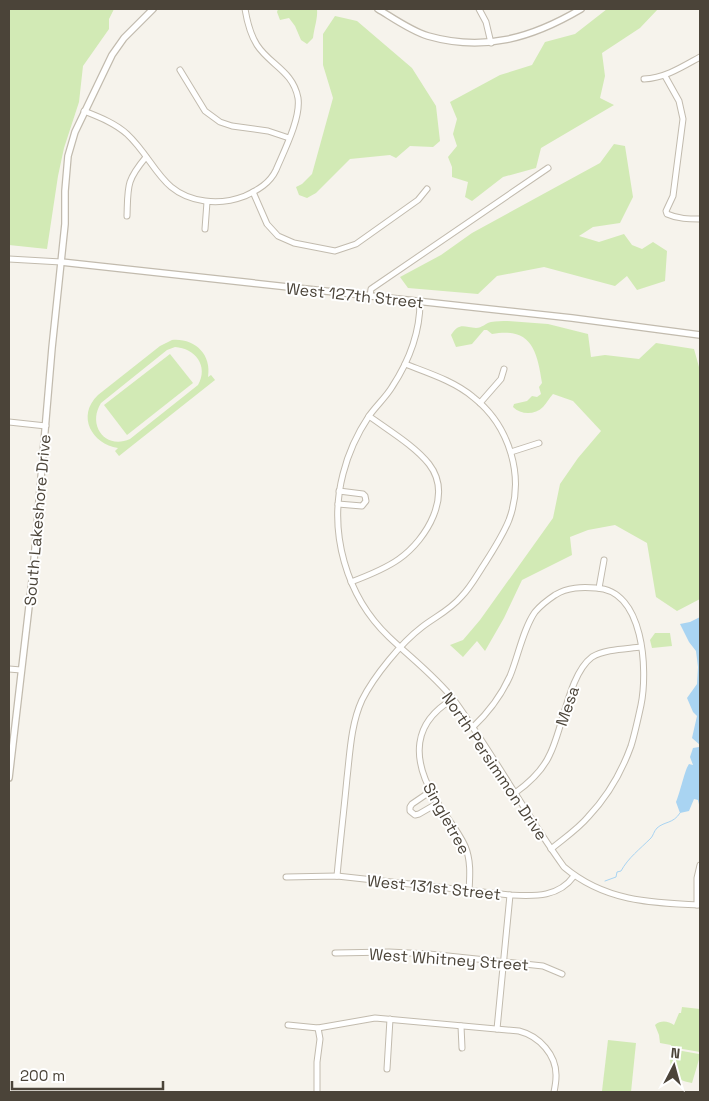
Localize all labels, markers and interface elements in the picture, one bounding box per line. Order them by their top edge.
street label: West 127th Street [285,278,425,313]
street label: South Lakeshore Drive [20,433,55,607]
street label: Mesa [551,683,584,729]
street label: North Persimmon Drive [437,688,552,845]
street label: Singletree [418,779,475,858]
street label: West 131st Street [366,870,502,905]
street label: West Whitney Street [368,943,530,976]
north arrow [649,1041,699,1091]
text: N [670,1044,681,1063]
scale bar [12,1058,164,1090]
text: 200 m [20,1066,65,1085]

